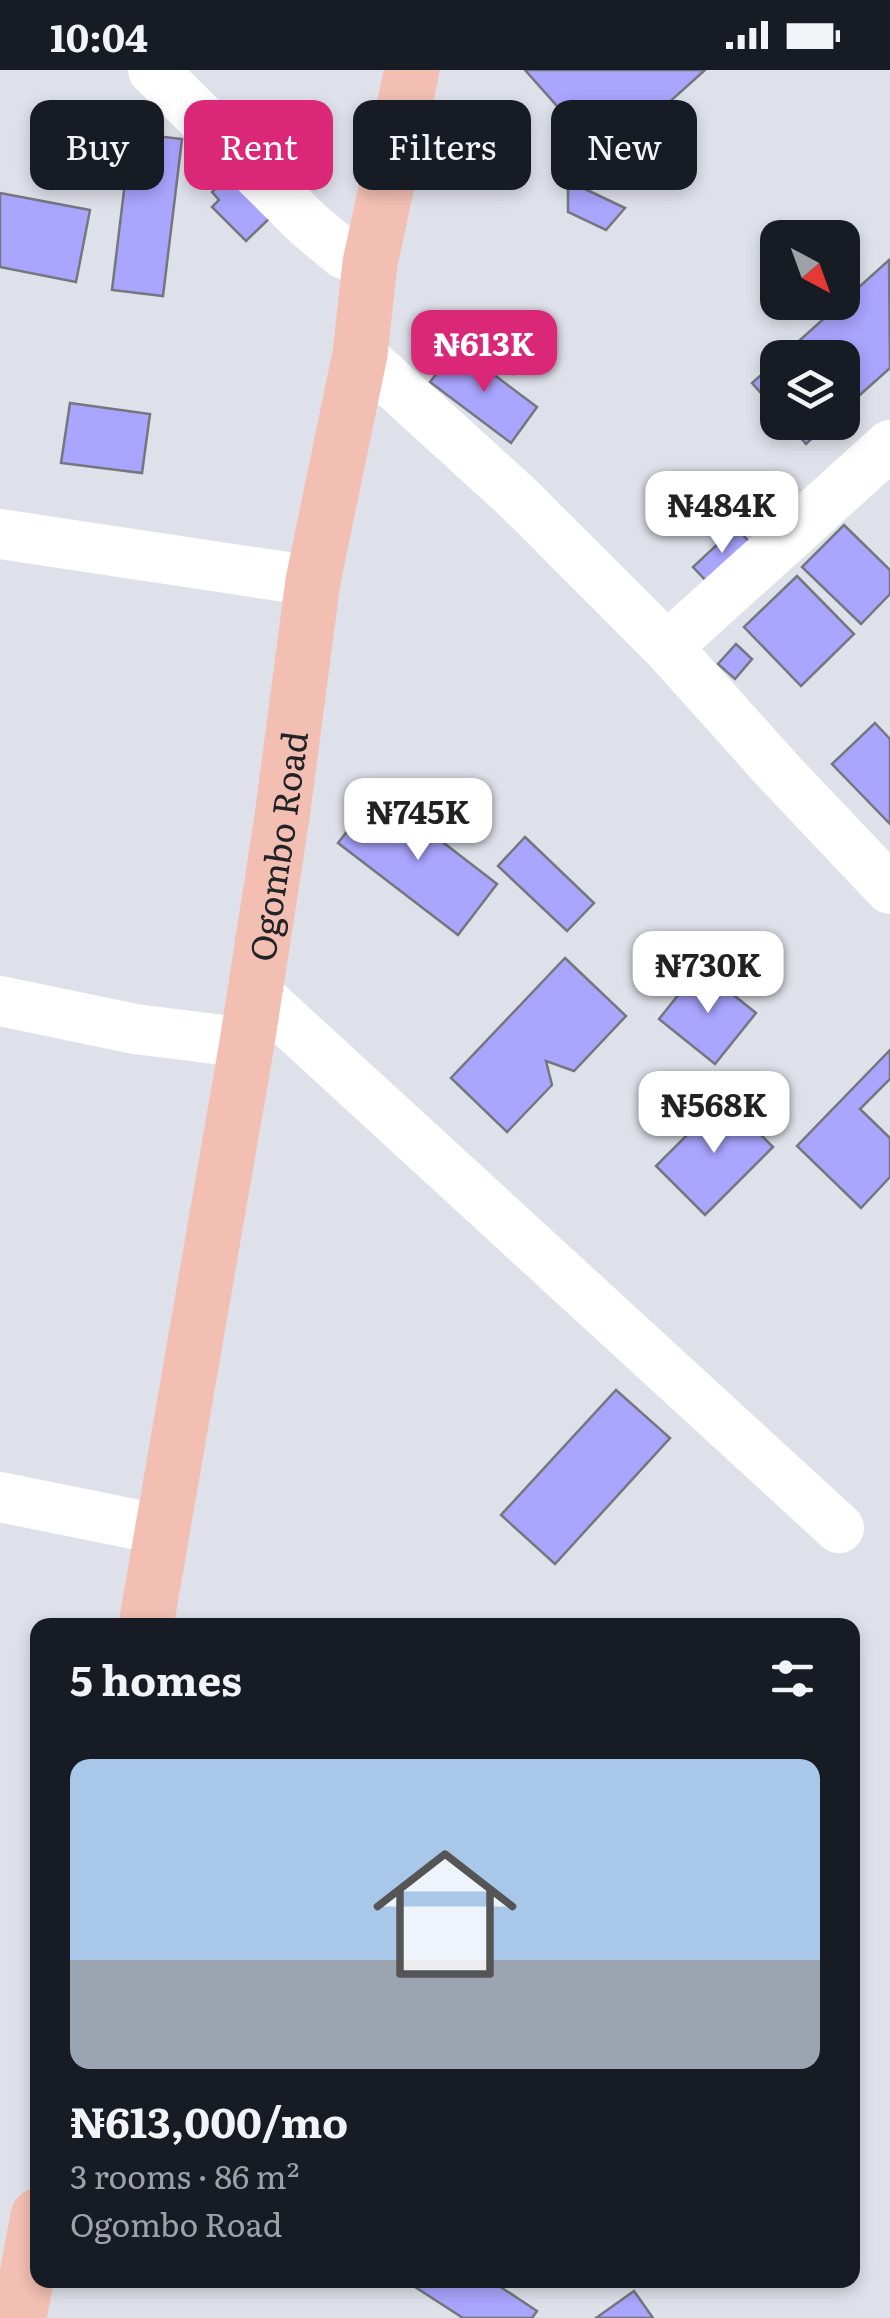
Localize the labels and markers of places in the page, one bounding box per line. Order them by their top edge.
pin: ₦613K [414,310,554,395]
pin: ₦484K [652,471,792,556]
pin: ₦745K [348,778,488,863]
pin: ₦730K [638,931,778,1016]
pin: ₦568K [644,1071,784,1156]

